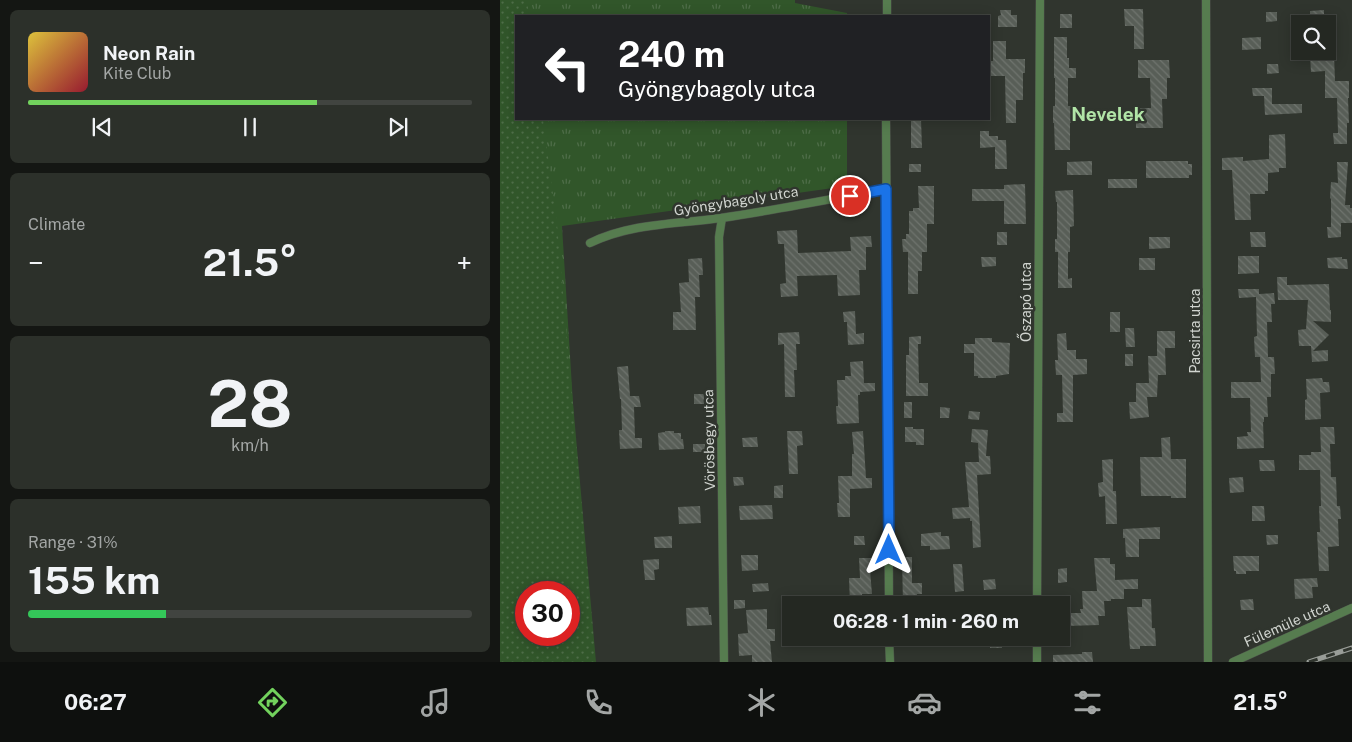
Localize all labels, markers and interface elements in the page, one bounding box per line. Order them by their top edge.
map controls [1291,15,1336,60]
button: search [1291,15,1336,60]
text: 240 m [618,34,725,75]
icon: left [535,35,600,100]
text: Neon Rain [103,42,195,64]
text: Kite Club [103,64,171,83]
text: Gyöngybagoly utca [618,76,815,102]
district label: Nevelek [1071,103,1145,125]
icon: previous [88,113,116,141]
icon: pause [236,113,264,141]
icon: next [384,113,412,141]
pin [829,175,871,217]
icon: arrive [836,182,864,210]
street label: Gyöngybagoly utca [673,183,799,219]
text: Climate [28,215,85,234]
text: 21.5° [203,240,297,285]
text: − [28,246,44,279]
text: + [456,246,472,279]
street label: Őszapó utca [1016,262,1034,342]
street label: Pacsirta utca [1187,288,1203,374]
text: 28 [208,365,292,442]
street label: Vörösbegy utca [700,389,718,491]
text: km/h [231,436,269,455]
position arrow [862,523,914,575]
text: Range · 31% [28,533,118,552]
text: 155 km [28,558,160,603]
speed limit sign: 30 [515,581,580,646]
street label: Fülemüle utca [1242,598,1332,650]
text: 06:28 · 1 min · 260 m [833,610,1019,632]
icon: directions [255,685,290,720]
icon: music [418,685,453,720]
icon: phone [581,685,616,720]
icon: climate [744,685,779,720]
icon: car [907,685,942,720]
icon: filters [1070,685,1105,720]
text: 06:27 [64,689,127,715]
text: 21.5° [1233,689,1288,715]

